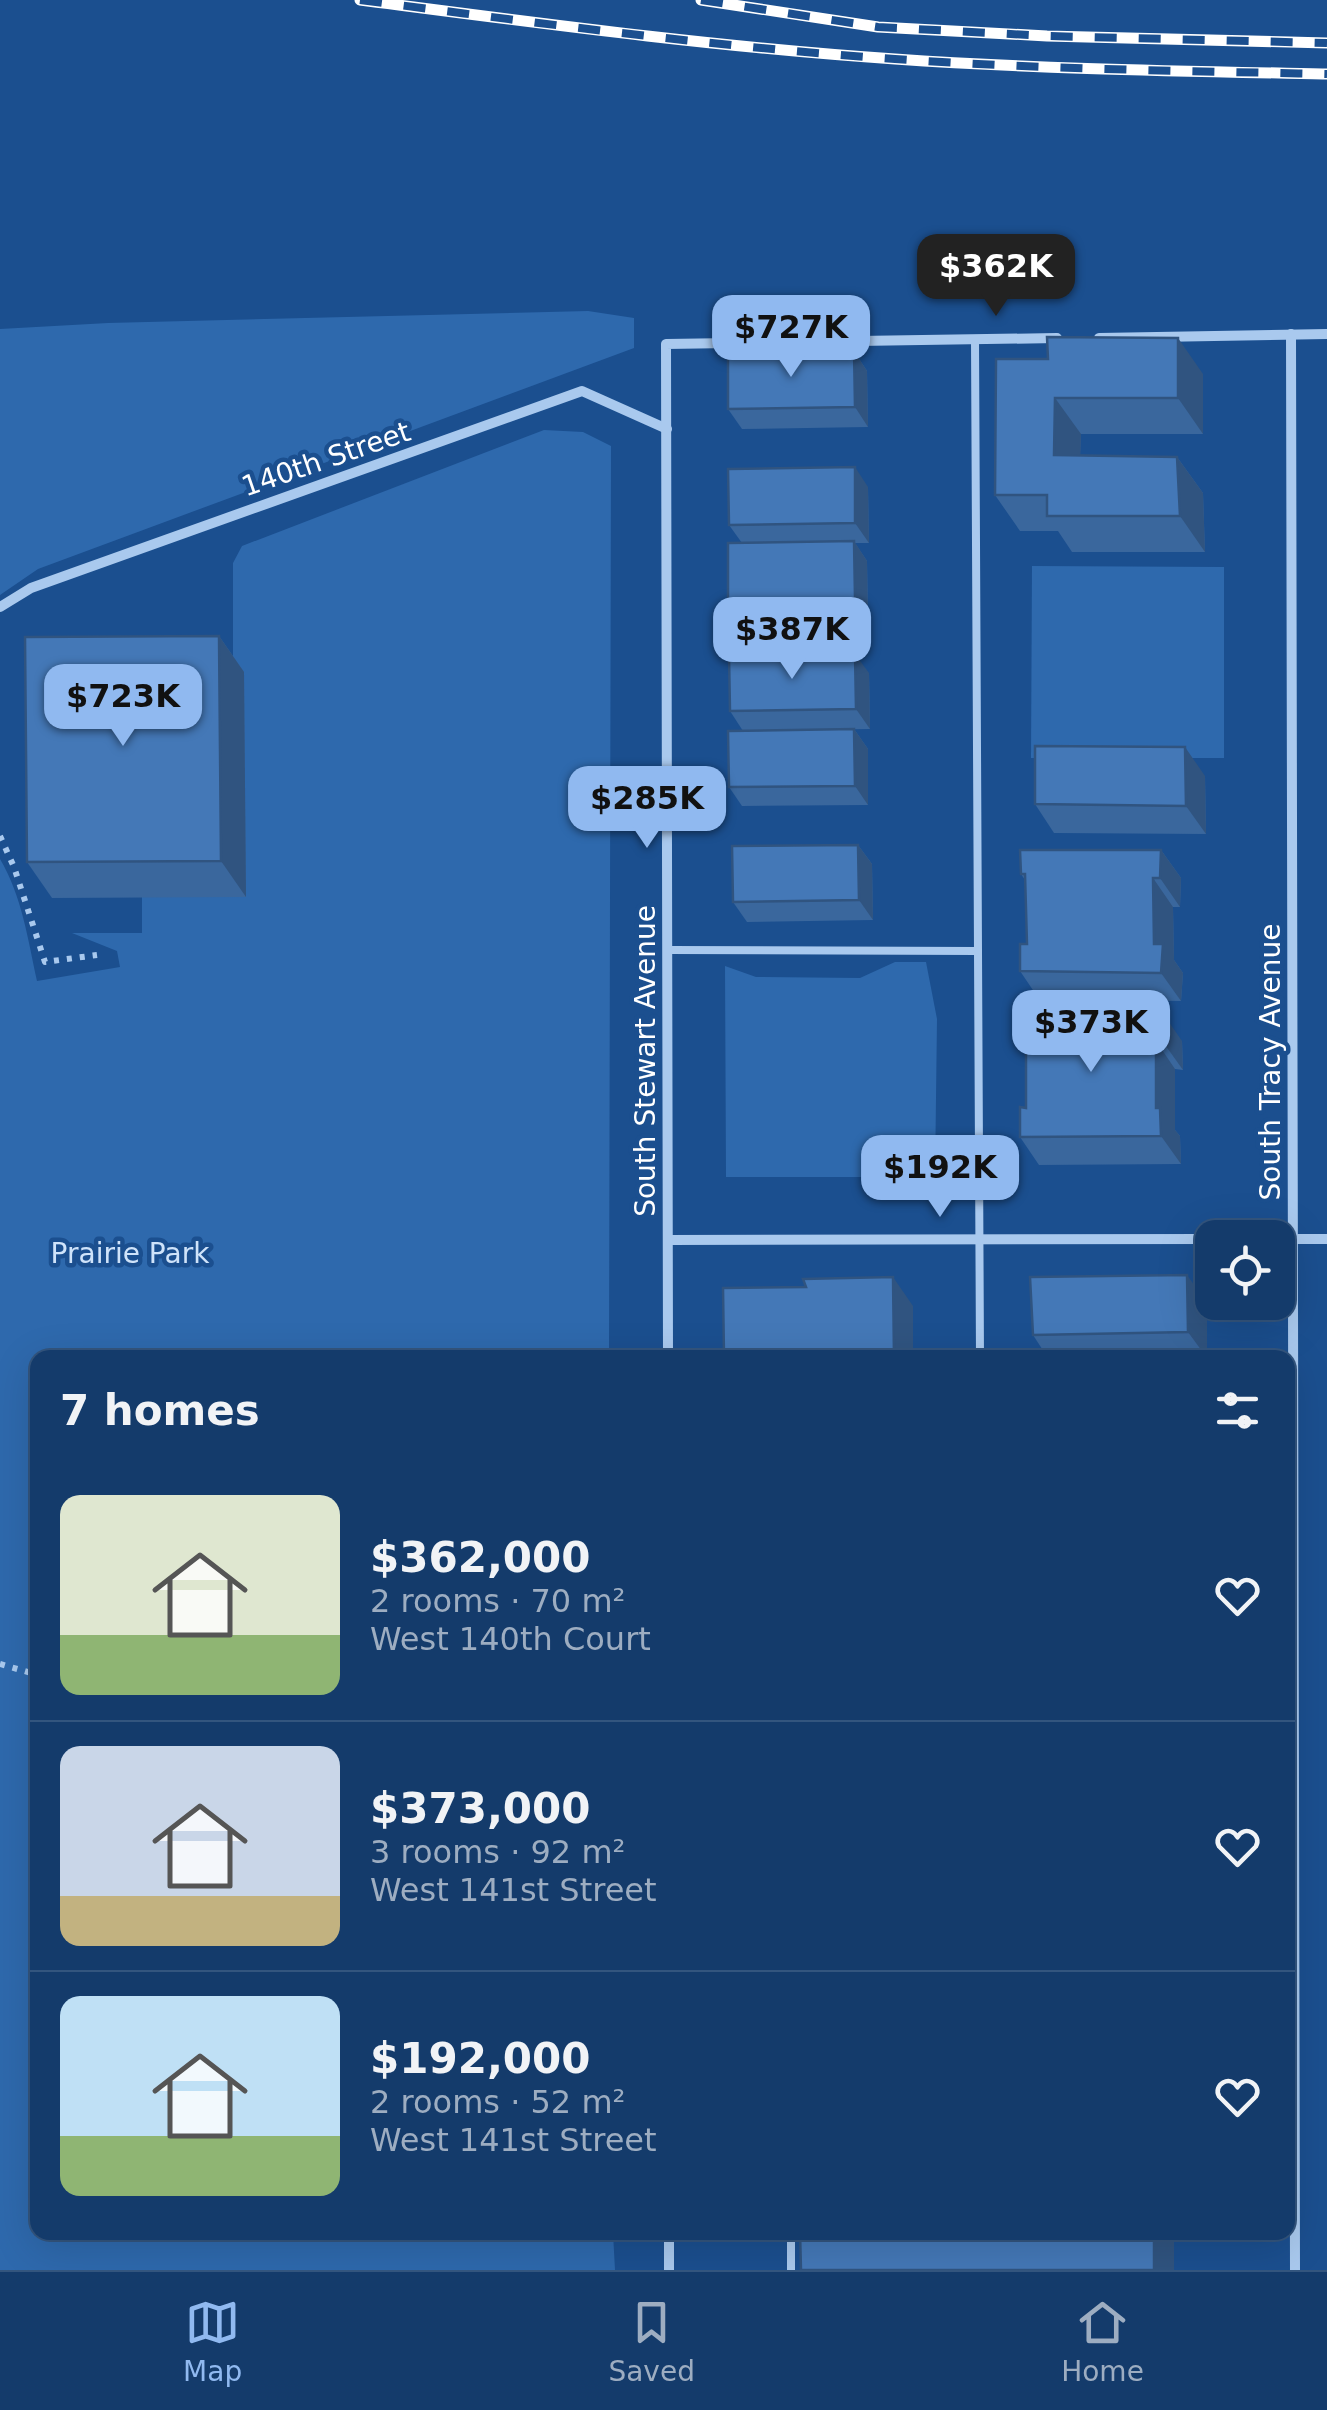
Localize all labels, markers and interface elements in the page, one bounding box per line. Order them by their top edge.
pin: $362K [926,234,1066,319]
text: $362K [939,247,1053,285]
pin: $727K [721,295,861,380]
text: $727K [734,308,848,346]
street label: 140th Street [237,415,415,503]
pin: $387K [722,597,862,682]
text: $387K [735,610,849,648]
pin: $723K [53,664,193,749]
text: $723K [66,677,180,715]
pin: $285K [577,766,717,851]
text: $285K [590,779,704,817]
street label: South Stewart Avenue [629,905,662,1217]
street label: South Tracy Avenue [1254,924,1287,1200]
pin: $373K [1021,990,1161,1075]
text: $373K [1034,1003,1148,1041]
pin: $192K [870,1135,1010,1220]
text: $192K [883,1148,997,1186]
map controls [1195,1220,1295,1320]
button: locate [1195,1220,1295,1320]
park label: Prairie Park [51,1237,210,1270]
icon: filters [1210,1383,1265,1438]
text: 7 homes [60,1386,260,1435]
text: $362,000 [370,1533,591,1582]
icon: home [140,1535,260,1655]
icon: heart [1210,1568,1265,1623]
text: 2 rooms · 70 m² [370,1582,625,1620]
text: West 140th Court [370,1620,651,1658]
text: $373,000 [370,1784,591,1833]
icon: home [140,1786,260,1906]
icon: heart [1210,1819,1265,1874]
text: 3 rooms · 92 m² [370,1833,625,1871]
text: West 141st Street [370,1871,657,1909]
text: $192,000 [370,2034,591,2083]
icon: home [140,2036,260,2156]
icon: heart [1210,2069,1265,2124]
text: 2 rooms · 52 m² [370,2083,625,2121]
text: West 141st Street [370,2121,657,2159]
tab: Map [183,2295,242,2388]
tab: Saved [608,2295,695,2388]
tab: Home [1061,2295,1144,2388]

